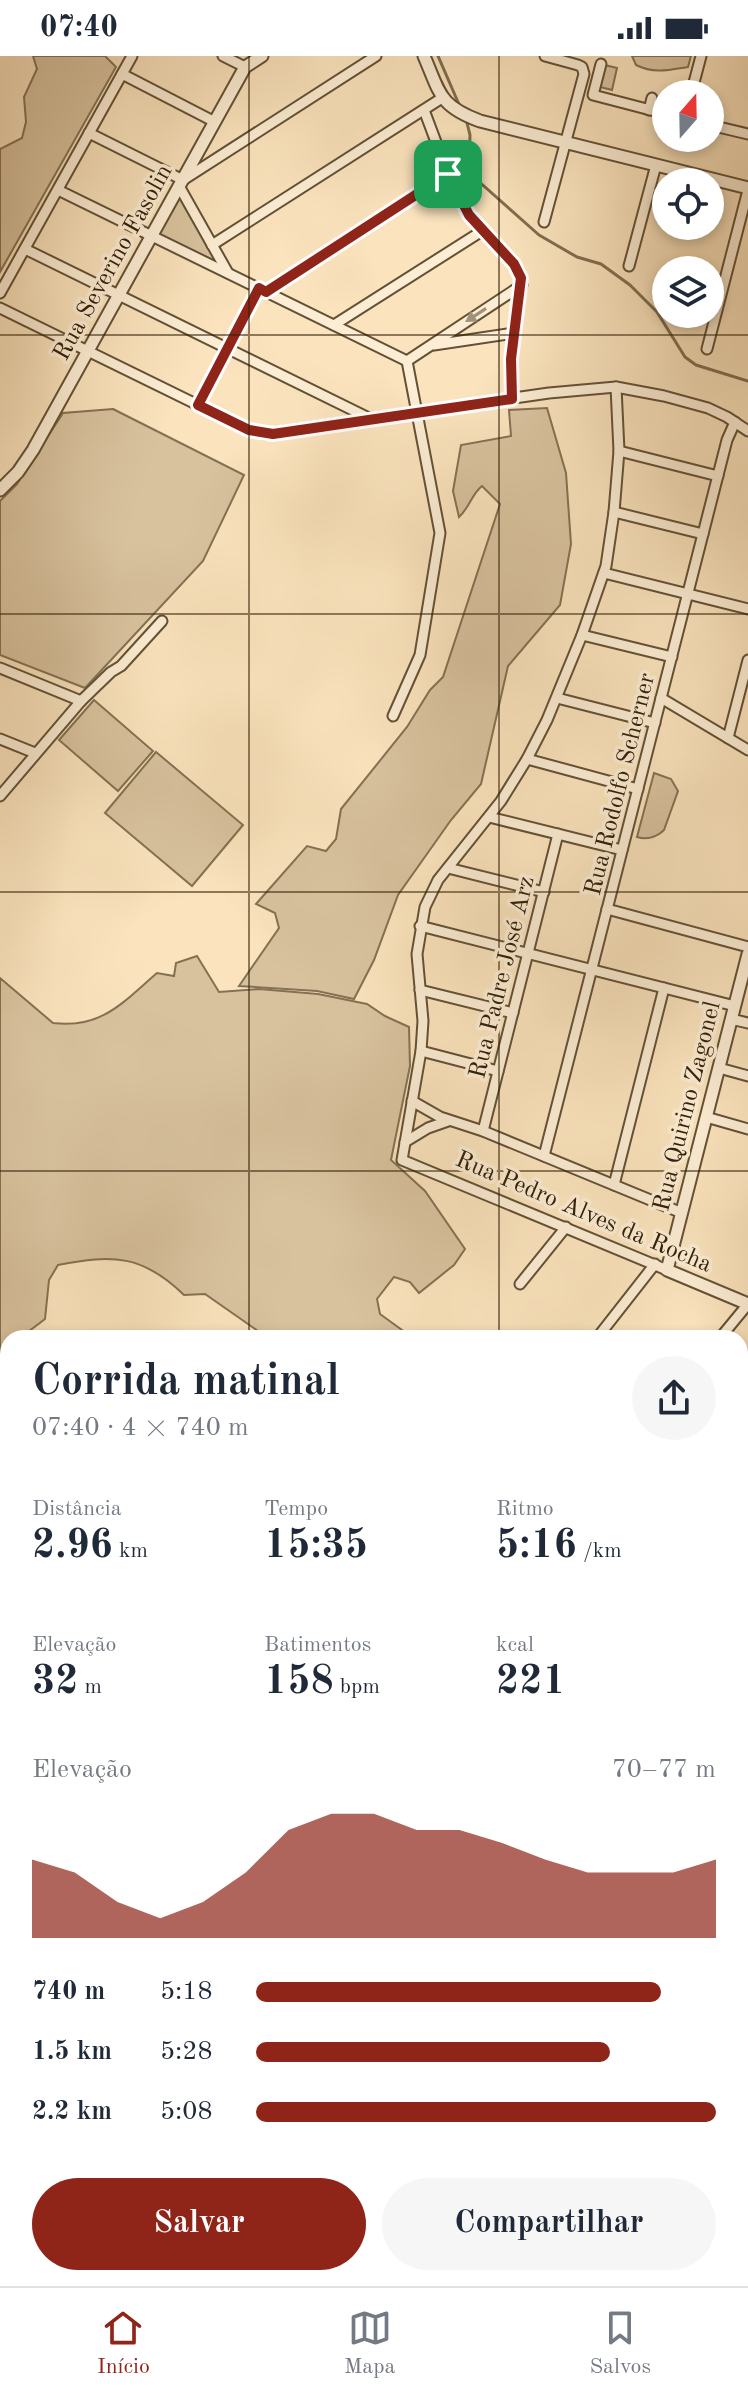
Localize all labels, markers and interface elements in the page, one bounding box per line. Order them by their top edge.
text: 07:40 [40,13,118,43]
north arrow [652,80,724,152]
map controls [652,80,724,328]
pin [414,140,482,208]
icon: arrive [426,152,470,196]
street label: Rua Severino Fasolin [50,161,178,365]
button: locate [652,168,724,240]
button: layers [652,256,724,328]
one-way arrow [465,307,487,322]
street label: Rua Rodolfo Scherner [582,671,660,898]
street label: Rua Padre José Arz [466,874,540,1081]
street label: Rua Quirino Zagonel [650,999,726,1214]
street label: Rua Pedro Alves da Rocha [452,1148,715,1278]
button: share [632,1356,716,1440]
text: Corrida matinal [32,1360,340,1404]
text: 07:40 · 4 × 740 m [32,1415,249,1441]
text: Distância [32,1498,122,1520]
text: Tempo [264,1498,328,1520]
text: Ritmo [496,1498,554,1520]
text: 2.96 [32,1527,113,1567]
text: 15:35 [264,1527,368,1567]
text: 5:16 [496,1527,577,1567]
text: km [113,1540,148,1562]
text: /km [577,1540,622,1562]
text: Elevação [32,1634,116,1656]
text: Batimentos [264,1634,371,1656]
text: kcal [496,1634,534,1656]
text: 32 [32,1663,78,1703]
text: 158 [264,1663,334,1703]
text: 221 [496,1663,566,1703]
text: m [78,1676,102,1698]
text: bpm [334,1676,380,1698]
text: Elevação [32,1757,132,1783]
text: 70–77 m [612,1757,716,1783]
text: 740 m [32,1979,105,2005]
text: 5:18 [160,1979,213,2005]
text: 1.5 km [32,2039,112,2065]
text: 5:28 [160,2039,213,2065]
text: 2.2 km [32,2099,112,2125]
text: 5:08 [160,2099,213,2125]
button: Salvar [32,2178,366,2270]
button: Compartilhar [382,2178,716,2270]
tab: Início [97,2306,150,2381]
tab: Mapa [344,2306,395,2381]
tab: Salvos [589,2306,651,2381]

